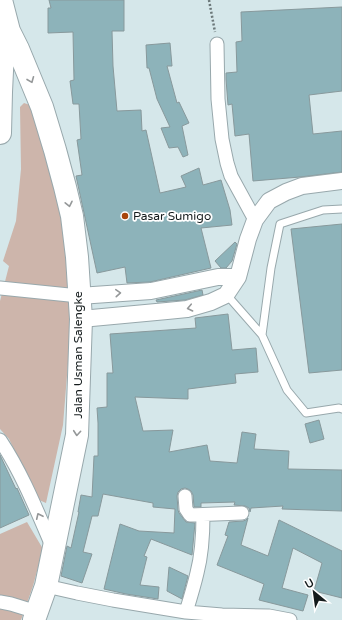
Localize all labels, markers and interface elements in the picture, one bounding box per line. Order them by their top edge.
one-way arrow [26,76,34,83]
one-way arrow [65,201,73,207]
place label: Pasar Sumigo [133,209,211,223]
marker: Pasar Sumigo [120,211,130,221]
one-way arrow [115,289,121,298]
street label: Jalan Usman Salengke [71,291,85,419]
one-way arrow [187,303,193,311]
one-way arrow [72,430,81,436]
one-way arrow [36,512,44,520]
north arrow [294,572,334,612]
text: U [303,576,316,591]

